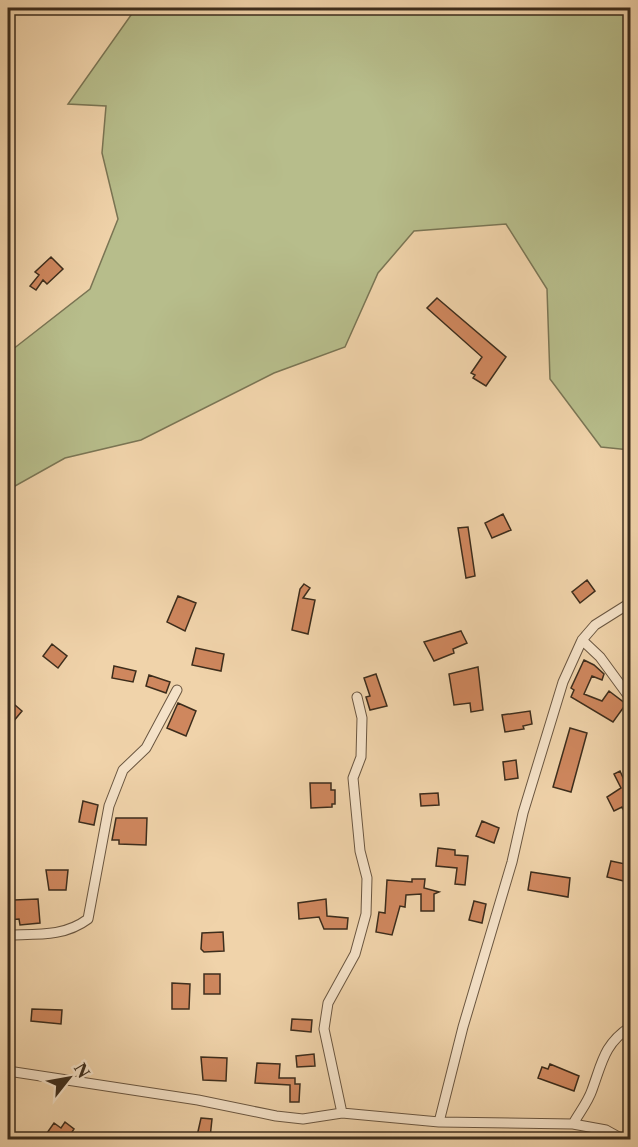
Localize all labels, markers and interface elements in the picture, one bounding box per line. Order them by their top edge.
north arrow [39,1048,99,1108]
text: N [70,1059,94,1081]

